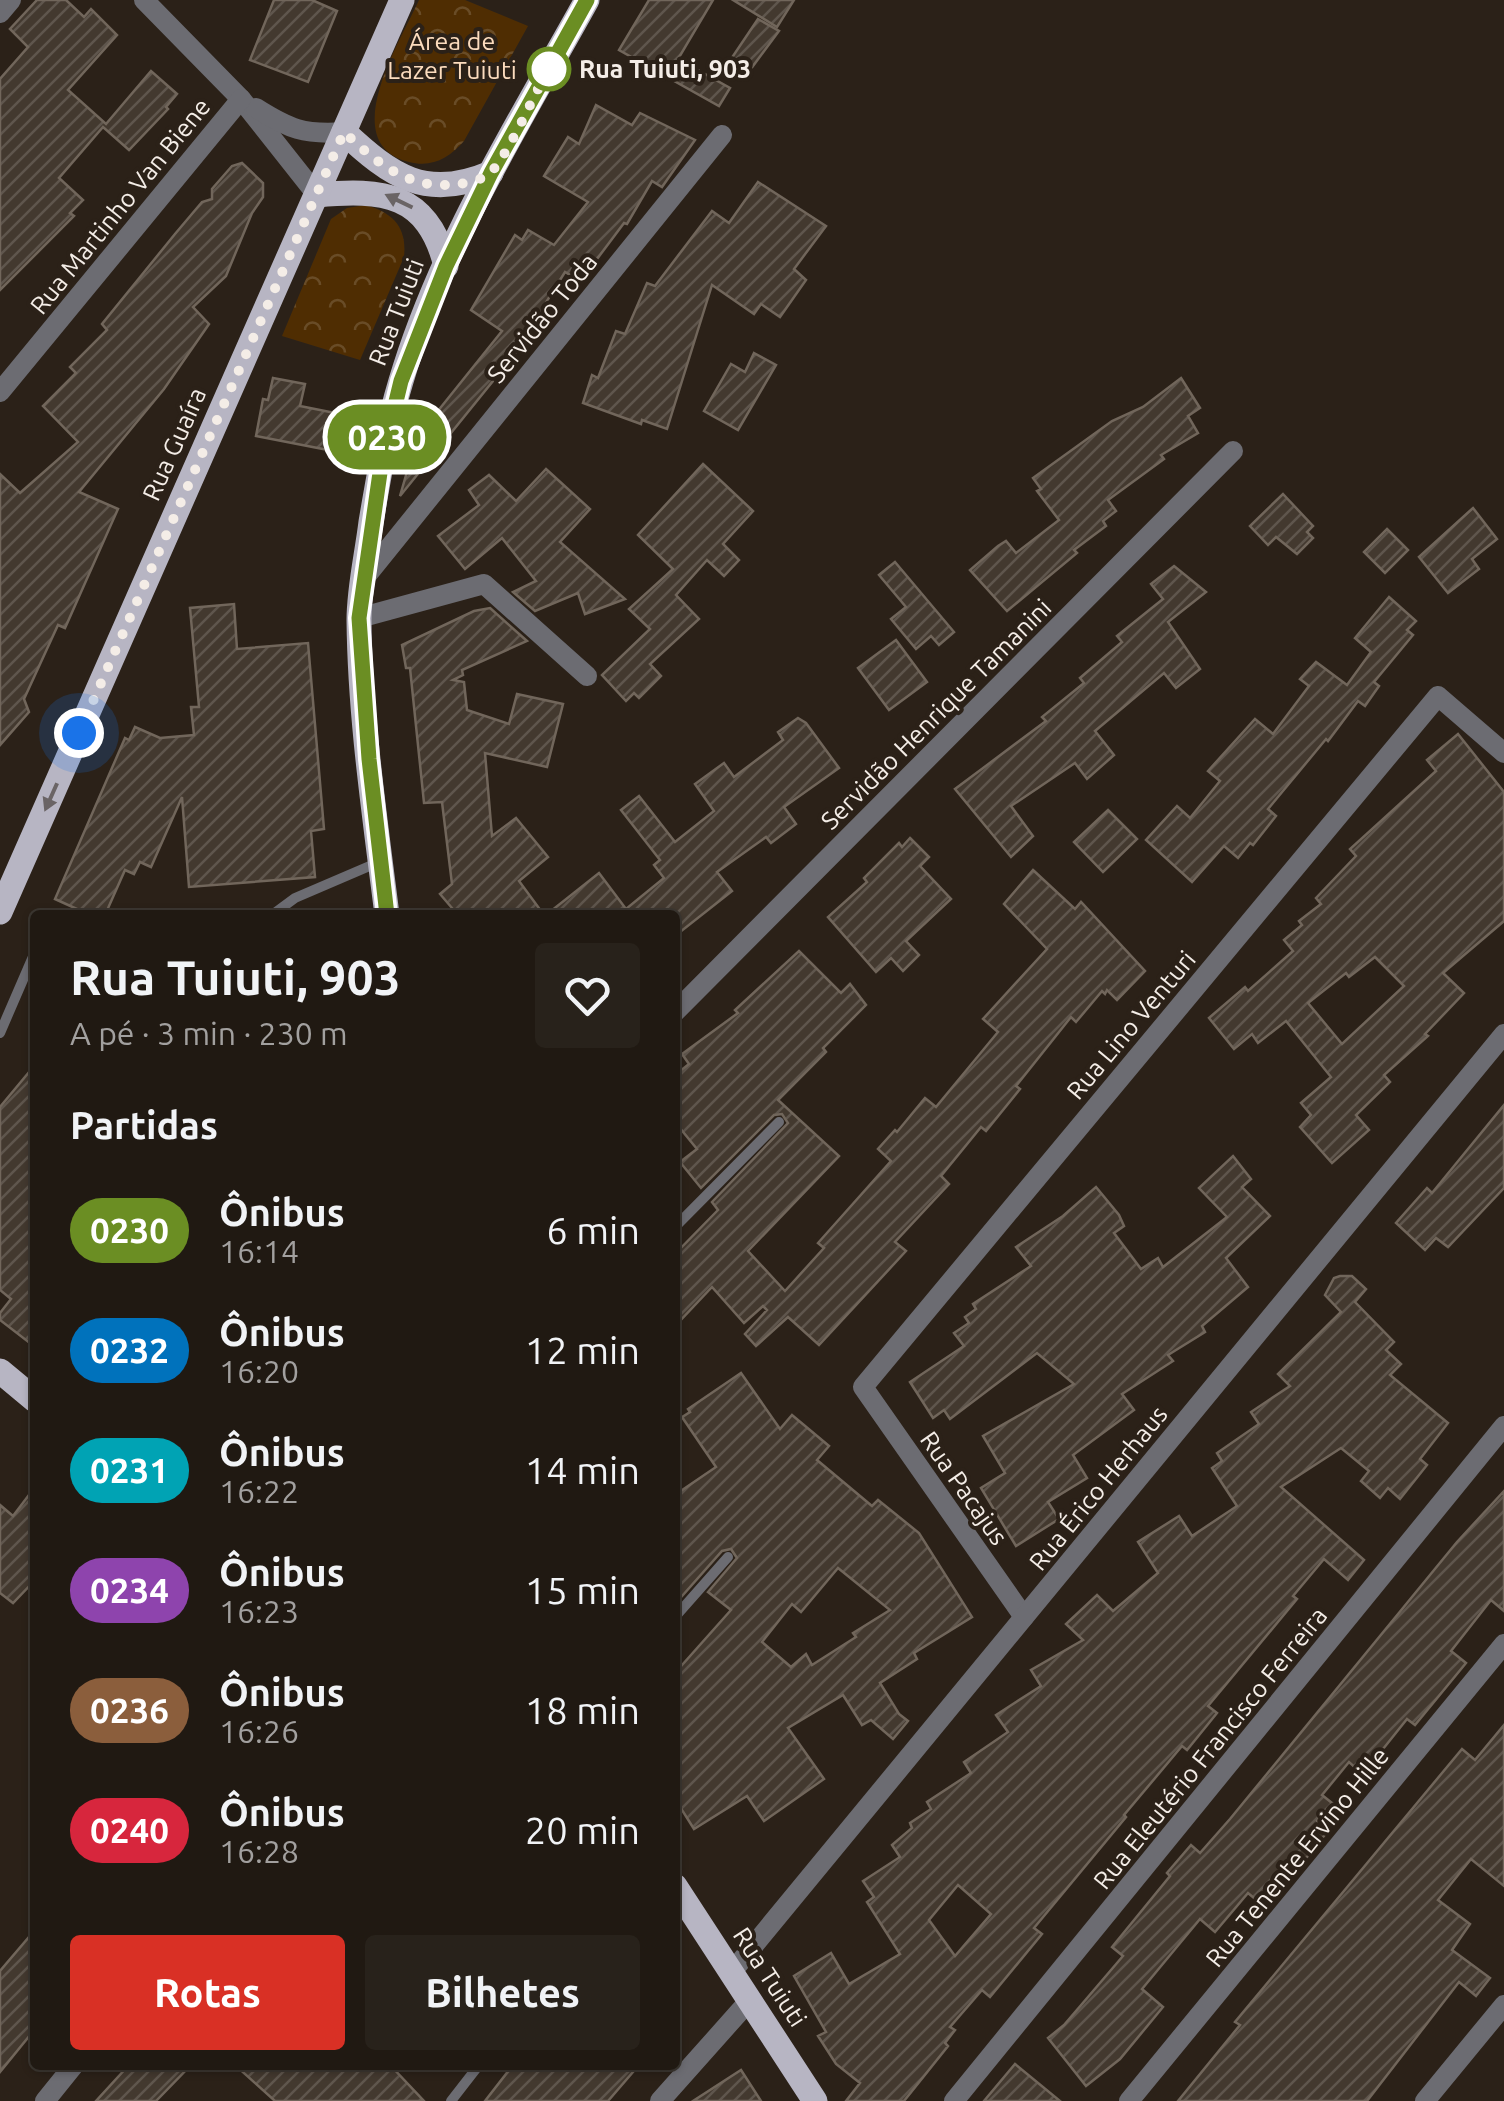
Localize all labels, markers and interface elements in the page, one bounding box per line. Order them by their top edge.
park label: Área de Lazer Tuiuti [387,27,517,84]
marker: Rua Tuiuti, 903 [528,48,570,90]
place label: Rua Tuiuti, 903 [579,55,751,83]
street label: Rua Martinho Van Biene [24,93,216,319]
one-way arrow [384,193,413,210]
street label: Servidão Toda [481,248,603,388]
street label: Rua Tuiuti [363,255,429,369]
street label: Rua Guaíra [137,383,211,505]
line badge: 0230 [317,404,457,470]
text: 0230 [348,417,426,457]
street label: Servidão Henrique Tamanini [815,593,1057,835]
your location [54,708,104,758]
one-way arrow [43,782,59,811]
button: heart [535,943,640,1048]
street label: Rua Lino Venturi [1061,945,1201,1105]
text: Rua Tuiuti, 903 [70,950,401,1004]
text: A pé · 3 min · 230 m [70,1015,348,1051]
text: Partidas [70,1104,218,1146]
text: Ônibus [219,1191,345,1233]
text: 6 min [546,1209,640,1251]
text: 0230 [90,1210,169,1250]
text: 16:14 [219,1233,299,1269]
text: Ônibus [219,1311,345,1353]
text: 12 min [525,1329,640,1371]
text: 0232 [90,1330,169,1370]
text: 16:20 [219,1353,299,1389]
street label: Rua Érico Herhaus [1023,1400,1173,1576]
street label: Rua Pacajus [915,1426,1013,1550]
text: Ônibus [219,1431,345,1473]
text: 14 min [525,1449,640,1491]
text: 0231 [90,1450,169,1490]
text: 16:22 [219,1473,299,1509]
text: Ônibus [219,1551,345,1593]
text: 15 min [525,1569,640,1611]
text: 0234 [90,1570,169,1610]
text: 16:23 [219,1593,299,1629]
street label: Rua Eleutério Francisco Ferreira [1088,1602,1332,1894]
text: Ônibus [219,1671,345,1713]
text: 18 min [525,1689,640,1731]
text: 0236 [90,1690,169,1730]
text: 16:26 [219,1713,299,1749]
street label: Rua Tenente Ervino Hille [1200,1742,1394,1972]
text: Ônibus [219,1791,345,1833]
text: 20 min [525,1809,640,1851]
text: 0240 [90,1810,169,1850]
text: 16:28 [219,1833,299,1869]
street label: Rua Tuiuti [728,1922,812,2032]
button: Rotas [70,1935,345,2050]
button: Bilhetes [365,1935,640,2050]

